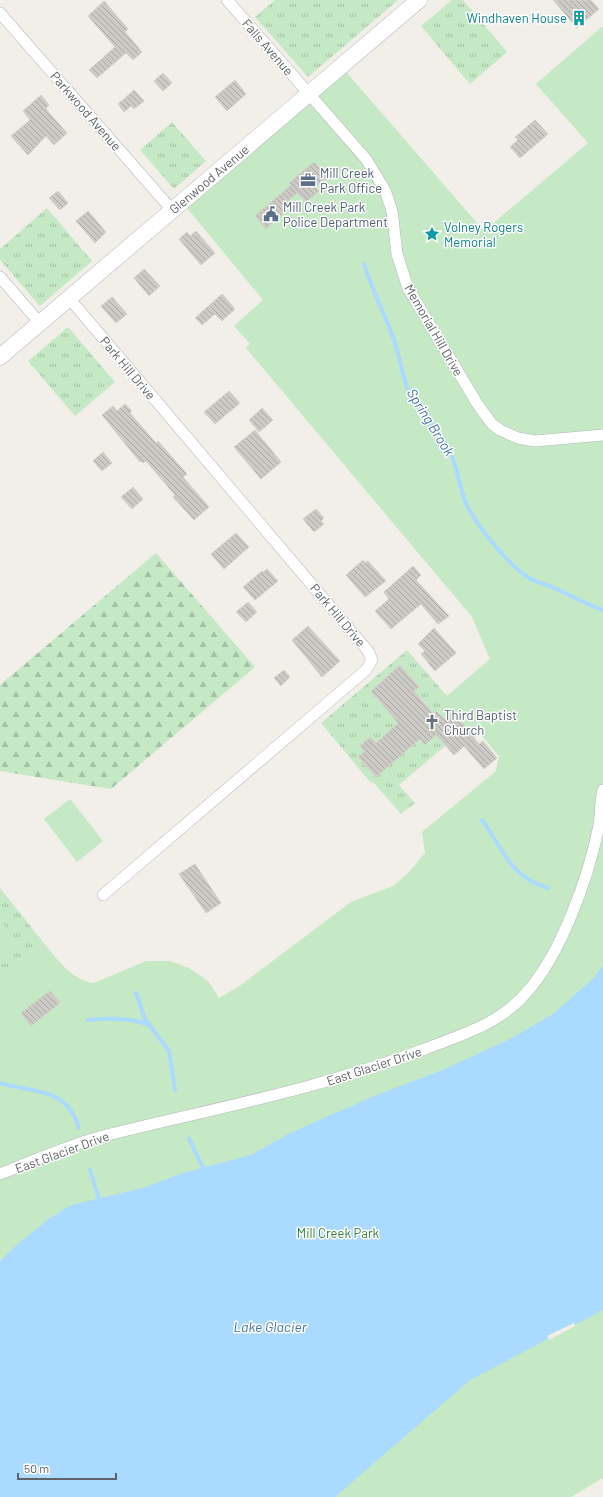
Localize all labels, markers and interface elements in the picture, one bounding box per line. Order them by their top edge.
building icon: Windhaven House [570,9,588,27]
place label: Windhaven House [466,10,567,26]
street label: Falls Avenue [239,15,297,79]
street label: Parkwood Avenue [47,68,125,154]
street label: Glenwood Avenue [166,141,252,217]
place label: Mill Creek Park Office [320,165,382,196]
office icon: Mill Creek Park Office [299,171,317,189]
place label: Mill Creek Park Police Department [283,199,388,230]
public building icon: Mill Creek Park Police Department [262,205,280,223]
place label: Volney Rogers Memorial [444,219,523,250]
place icon: Volney Rogers Memorial [423,225,441,243]
street label: Memorial Hill Drive [401,281,467,379]
street label: Park Hill Drive [97,333,159,403]
water label: Spring Brook [404,385,458,459]
street label: Park Hill Drive [307,580,369,650]
place label: Third Baptist Church [444,707,517,738]
church icon: Third Baptist Church [423,713,441,731]
street label: East Glacier Drive [324,1043,424,1089]
street label: East Glacier Drive [13,1128,111,1176]
park label: Mill Creek Park [297,1225,380,1241]
water label: Lake Glacier [233,1318,308,1335]
scale bar [18,1455,116,1481]
text: 50 m [24,1461,49,1475]

